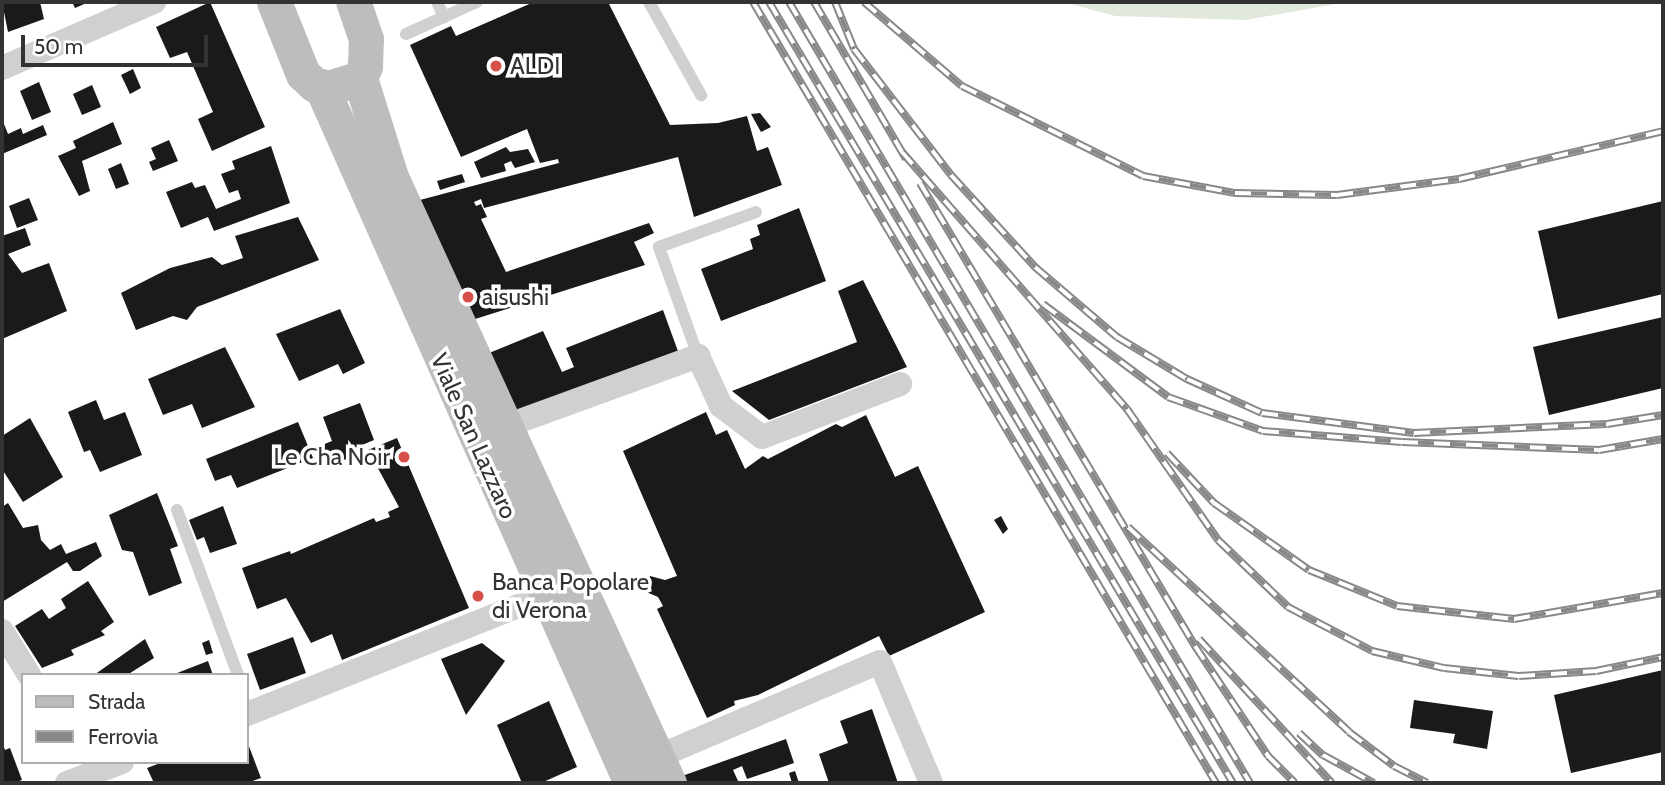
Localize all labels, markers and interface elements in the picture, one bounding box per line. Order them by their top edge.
scale bar [24,21,212,65]
text: 50 m [34,34,83,59]
place label: ALDI [510,52,560,80]
marker: ALDI [488,58,504,74]
place label: aisushi [482,283,549,311]
marker: aisushi [460,289,476,305]
street label: Viale San Lazzaro [425,349,523,523]
place label: Le Cha Noir [273,443,390,471]
marker: Le Cha Noir [396,449,412,465]
place label: Banca Popolare di Verona [492,568,649,624]
marker: Banca Popolare di Verona [470,588,486,604]
legend [21,673,248,764]
text: Strada [88,689,145,714]
text: Ferrovia [88,724,158,749]

